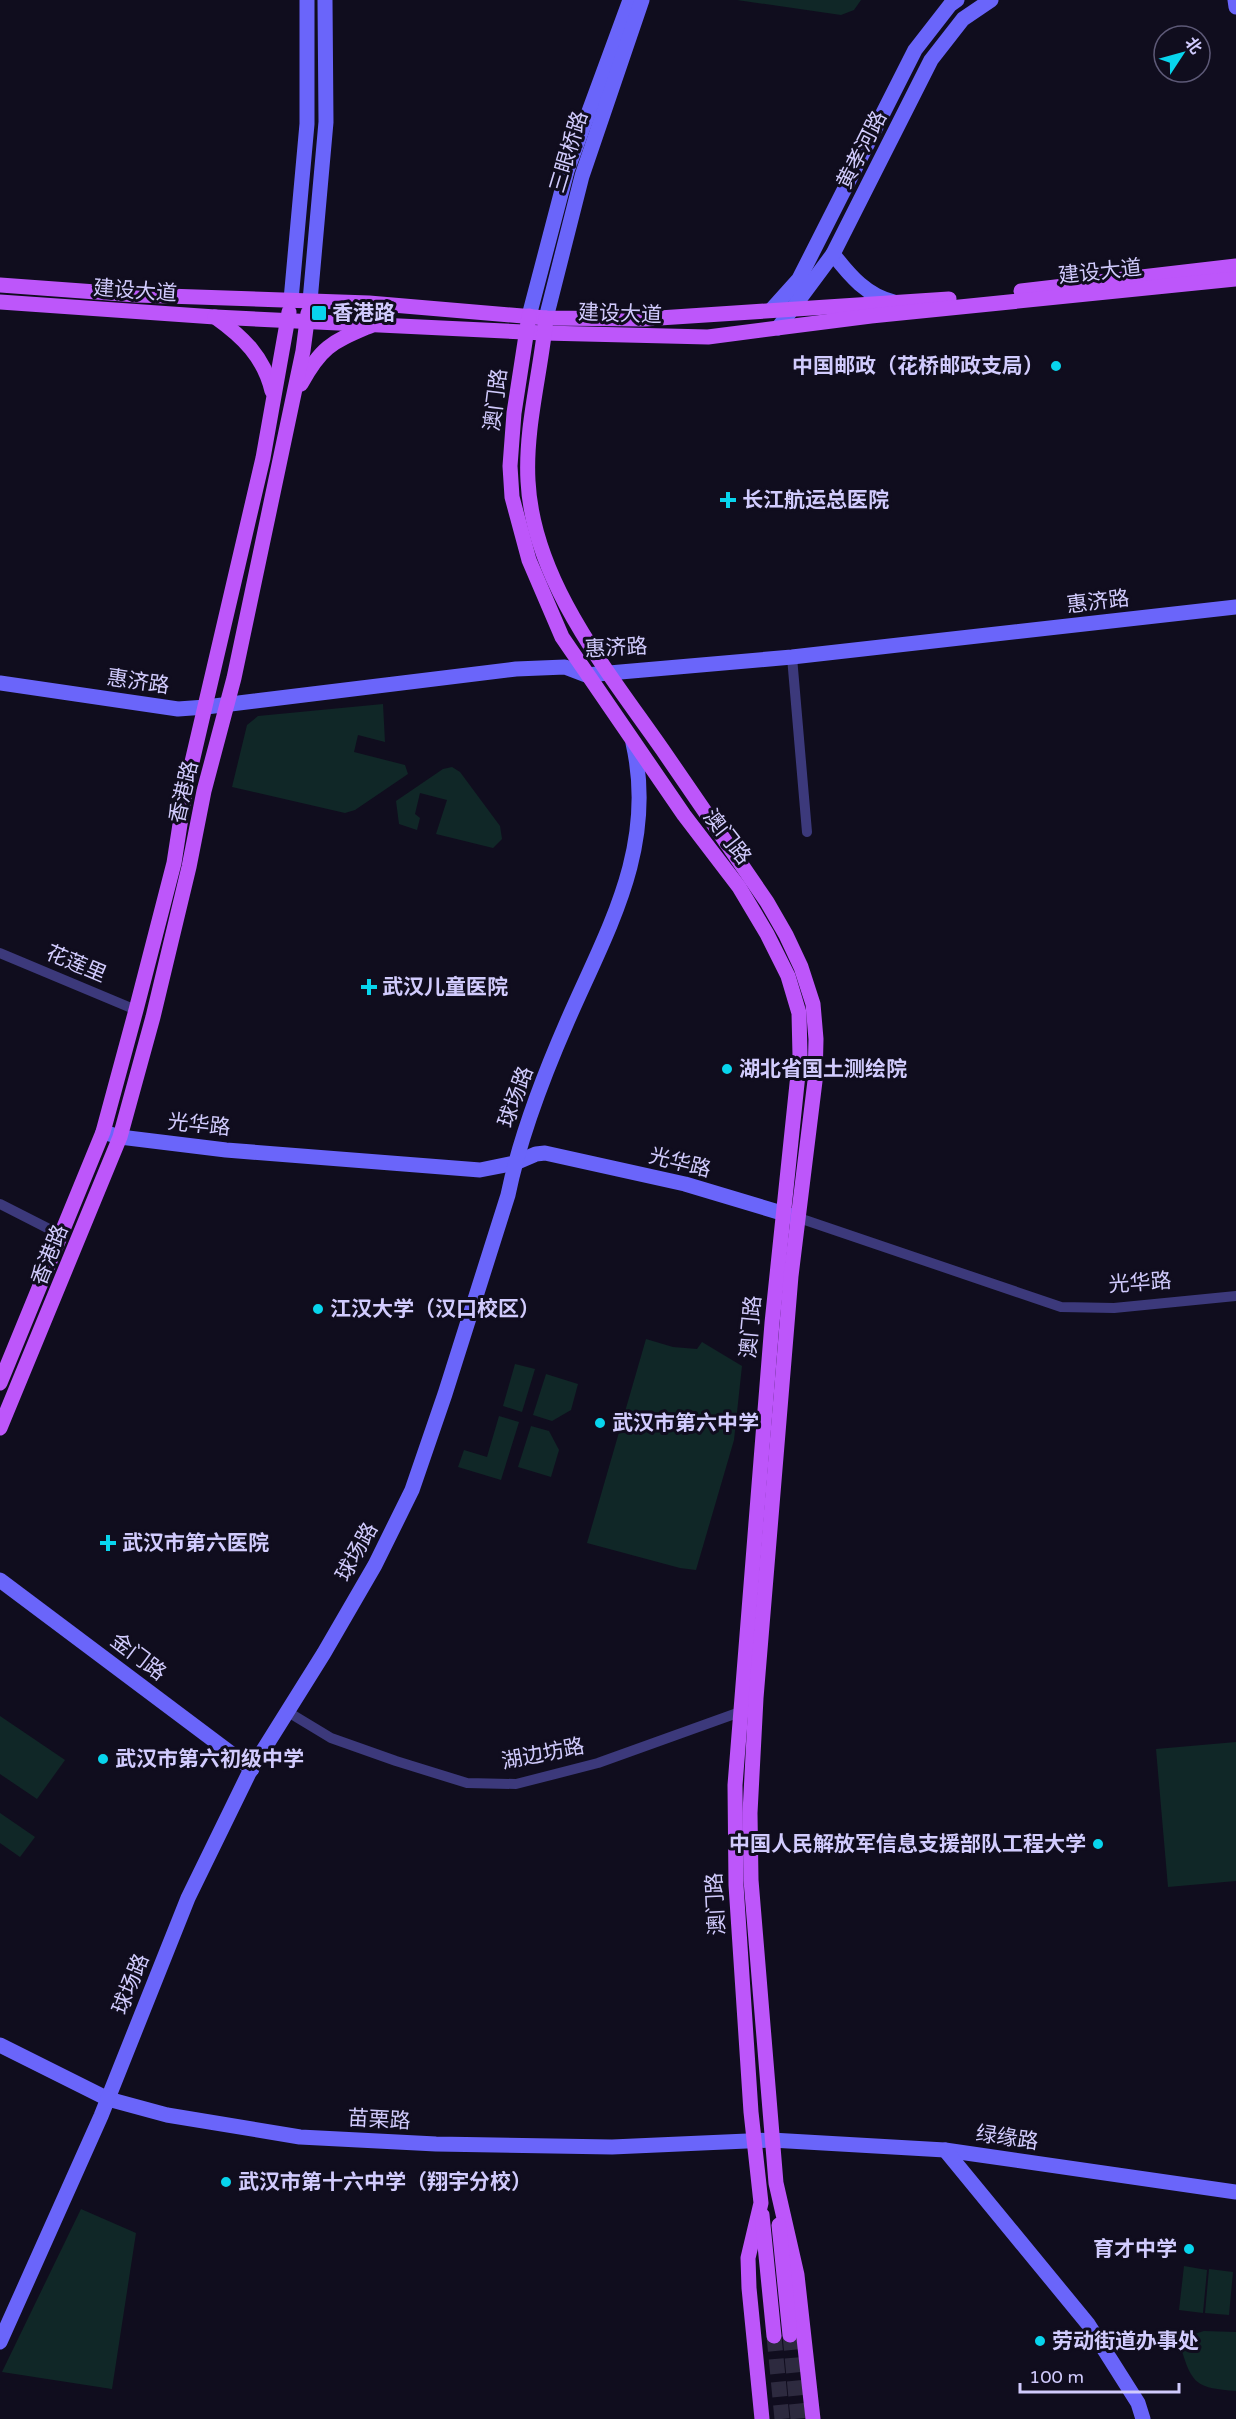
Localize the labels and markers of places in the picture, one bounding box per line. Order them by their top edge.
place label: 香港路 [332,301,395,326]
marker: 香港路 [310,304,328,322]
place label: 中国邮政（花桥邮政支局） [792,354,1044,379]
marker: 中国邮政（花桥邮政支局） [1049,359,1063,373]
place label: 长江航运总医院 [742,488,889,513]
marker: 长江航运总医院 [719,491,737,509]
place label: 武汉儿童医院 [382,975,508,1000]
marker: 武汉儿童医院 [360,978,378,996]
place label: 湖北省国土测绘院 [739,1057,907,1082]
marker: 湖北省国土测绘院 [720,1062,734,1076]
place label: 江汉大学（汉口校区） [330,1297,540,1322]
marker: 江汉大学（汉口校区） [311,1302,325,1316]
place label: 武汉市第六中学 [612,1411,759,1436]
marker: 武汉市第六中学 [593,1416,607,1430]
place label: 武汉市第六医院 [122,1531,269,1556]
marker: 武汉市第六医院 [99,1534,117,1552]
place label: 武汉市第六初级中学 [115,1747,304,1772]
marker: 武汉市第六初级中学 [96,1752,110,1766]
place label: 中国人民解放军信息支援部队工程大学 [729,1832,1086,1857]
marker: 中国人民解放军信息支援部队工程大学 [1091,1837,1105,1851]
place label: 武汉市第十六中学（翔宇分校） [238,2170,532,2195]
marker: 武汉市第十六中学（翔宇分校） [219,2175,233,2189]
place label: 育才中学 [1093,2237,1177,2262]
marker: 育才中学 [1182,2242,1196,2256]
place label: 劳动街道办事处 [1052,2329,1199,2354]
marker: 劳动街道办事处 [1033,2334,1047,2348]

